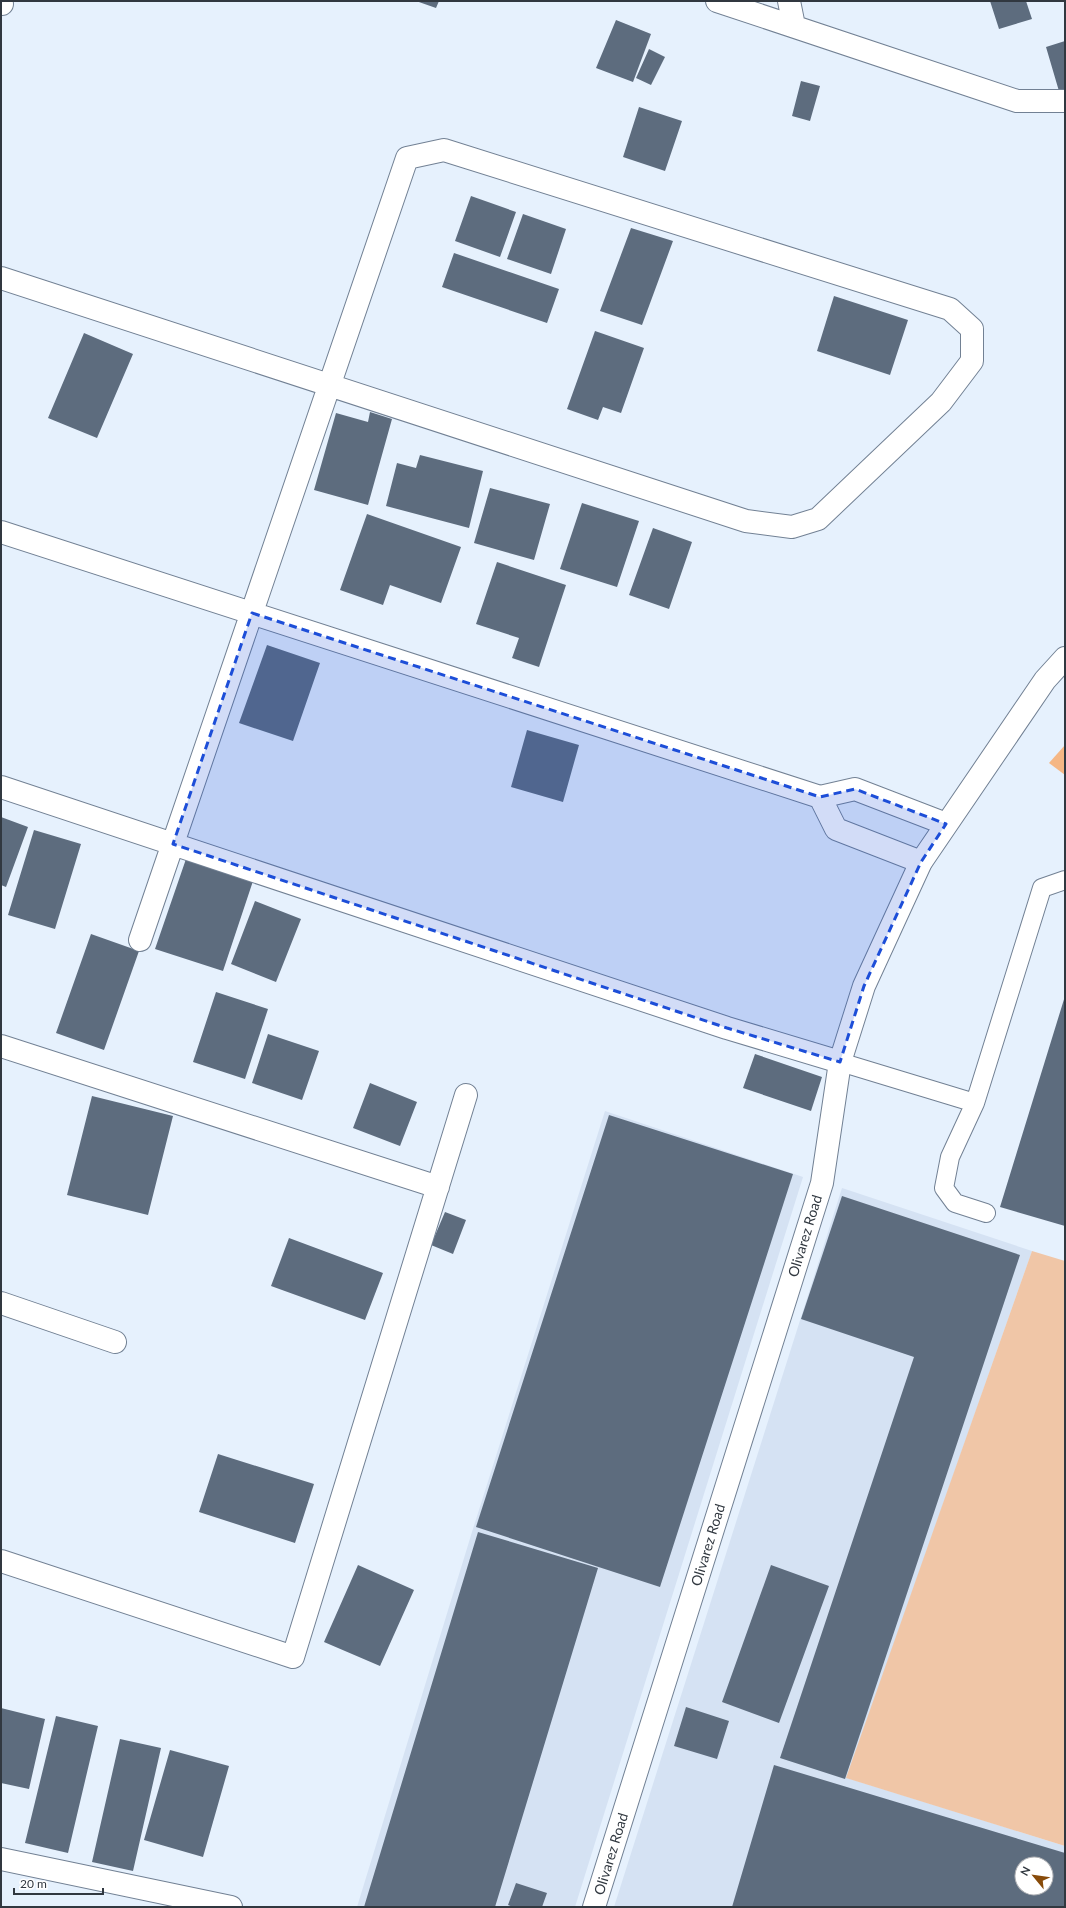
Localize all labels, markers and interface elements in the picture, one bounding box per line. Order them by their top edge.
street label: Olivarez Road [784,1193,825,1279]
street label: Olivarez Road [687,1502,728,1588]
street label: Olivarez Road [590,1811,631,1897]
north arrow [1014,1856,1054,1896]
text: N [1017,1864,1033,1878]
scale bar [14,1870,103,1896]
text: 20 m [20,1876,47,1891]

